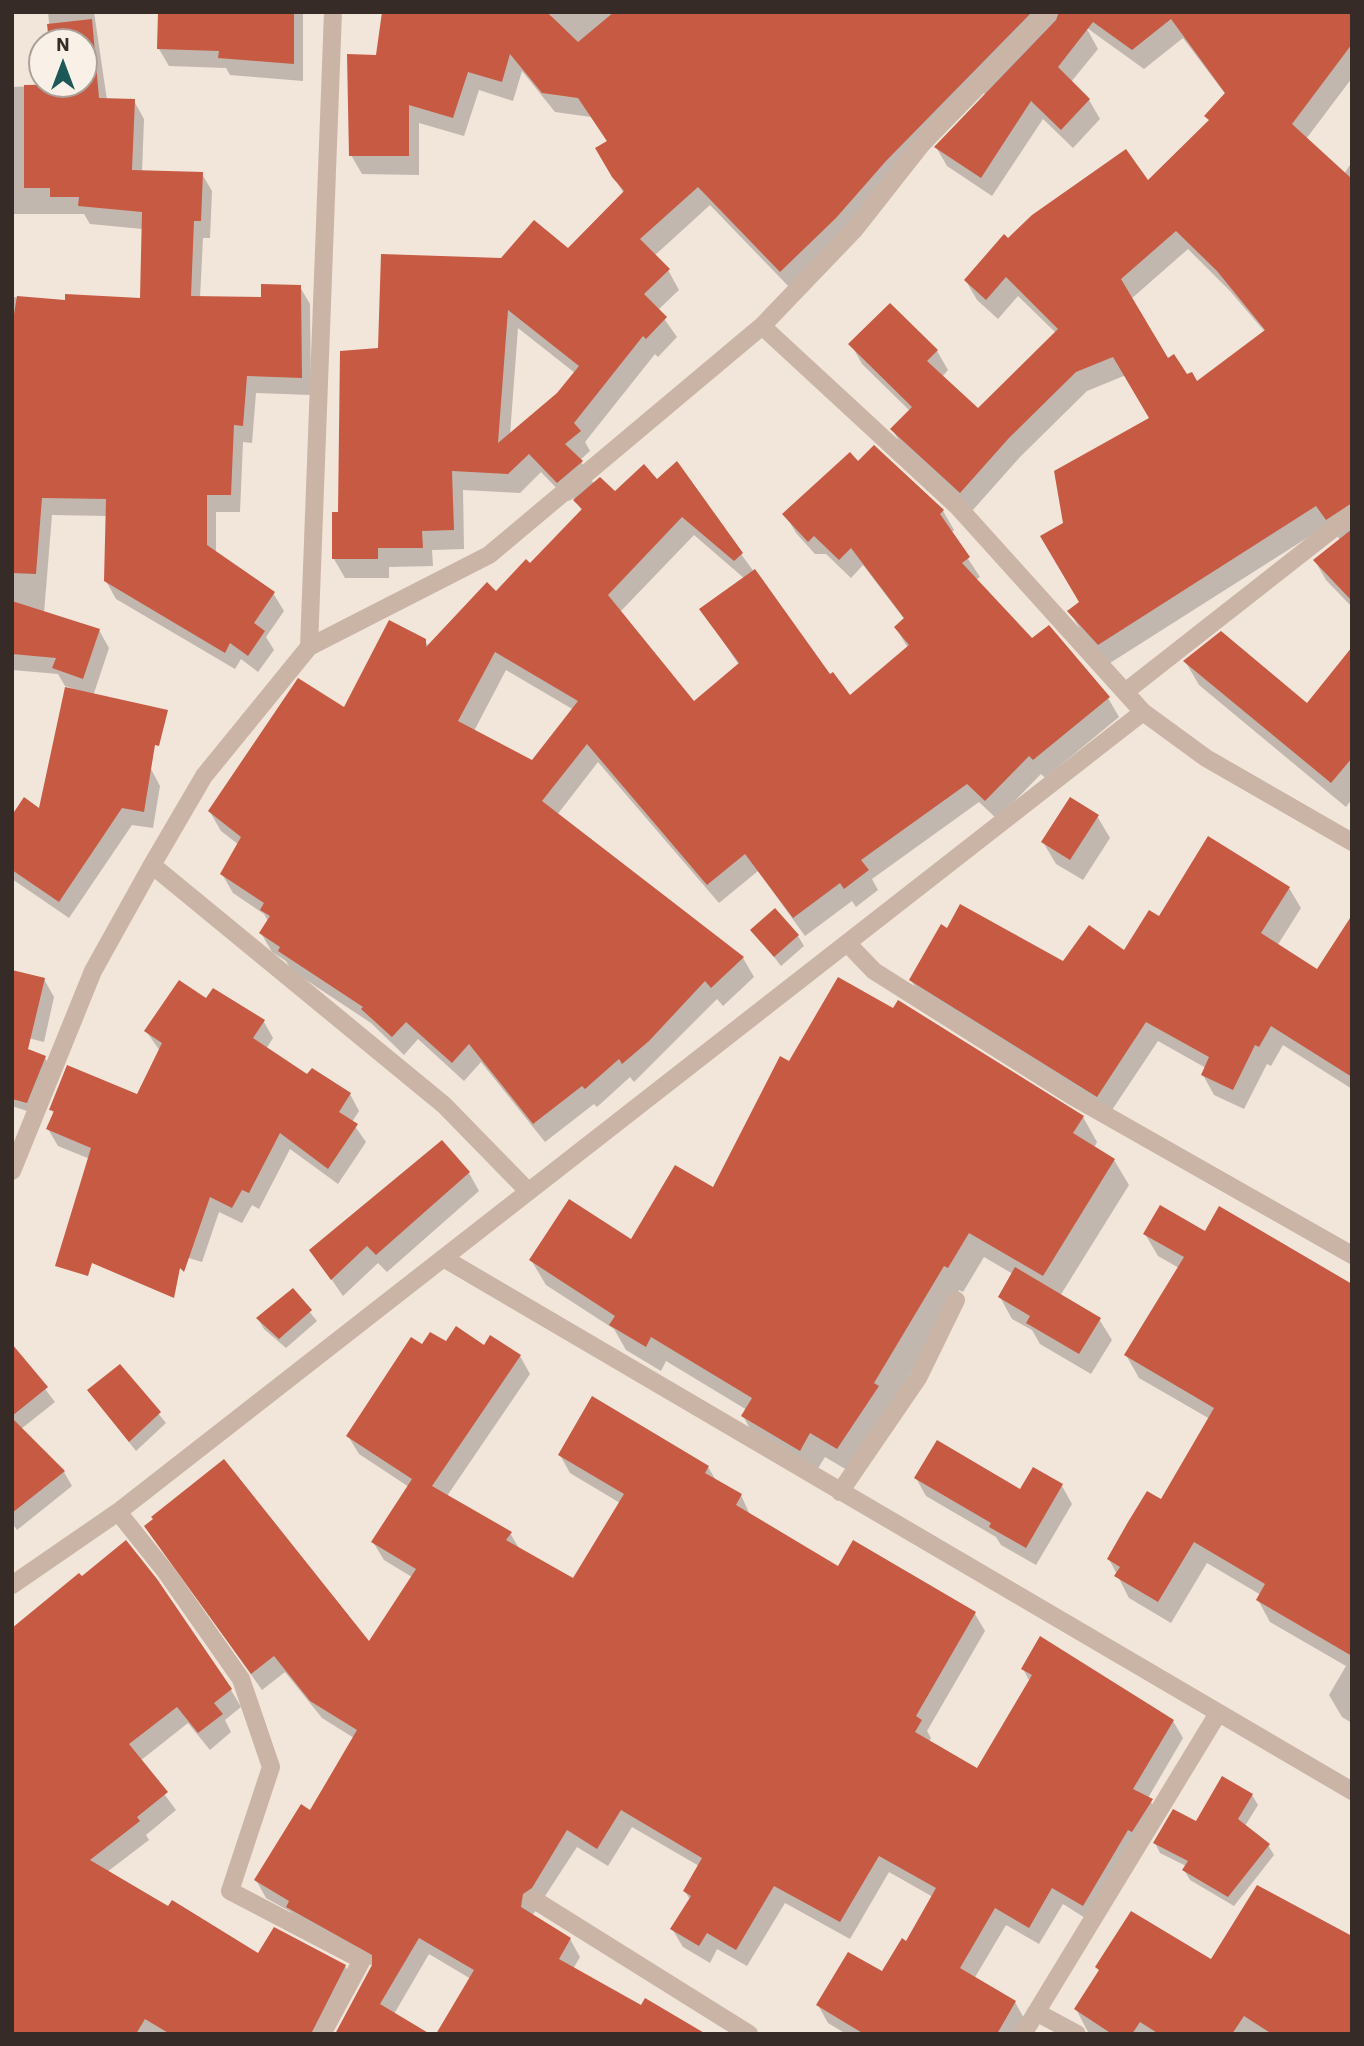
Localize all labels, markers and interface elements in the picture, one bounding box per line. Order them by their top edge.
north arrow [28,28,98,98]
text: N [56,32,70,56]

